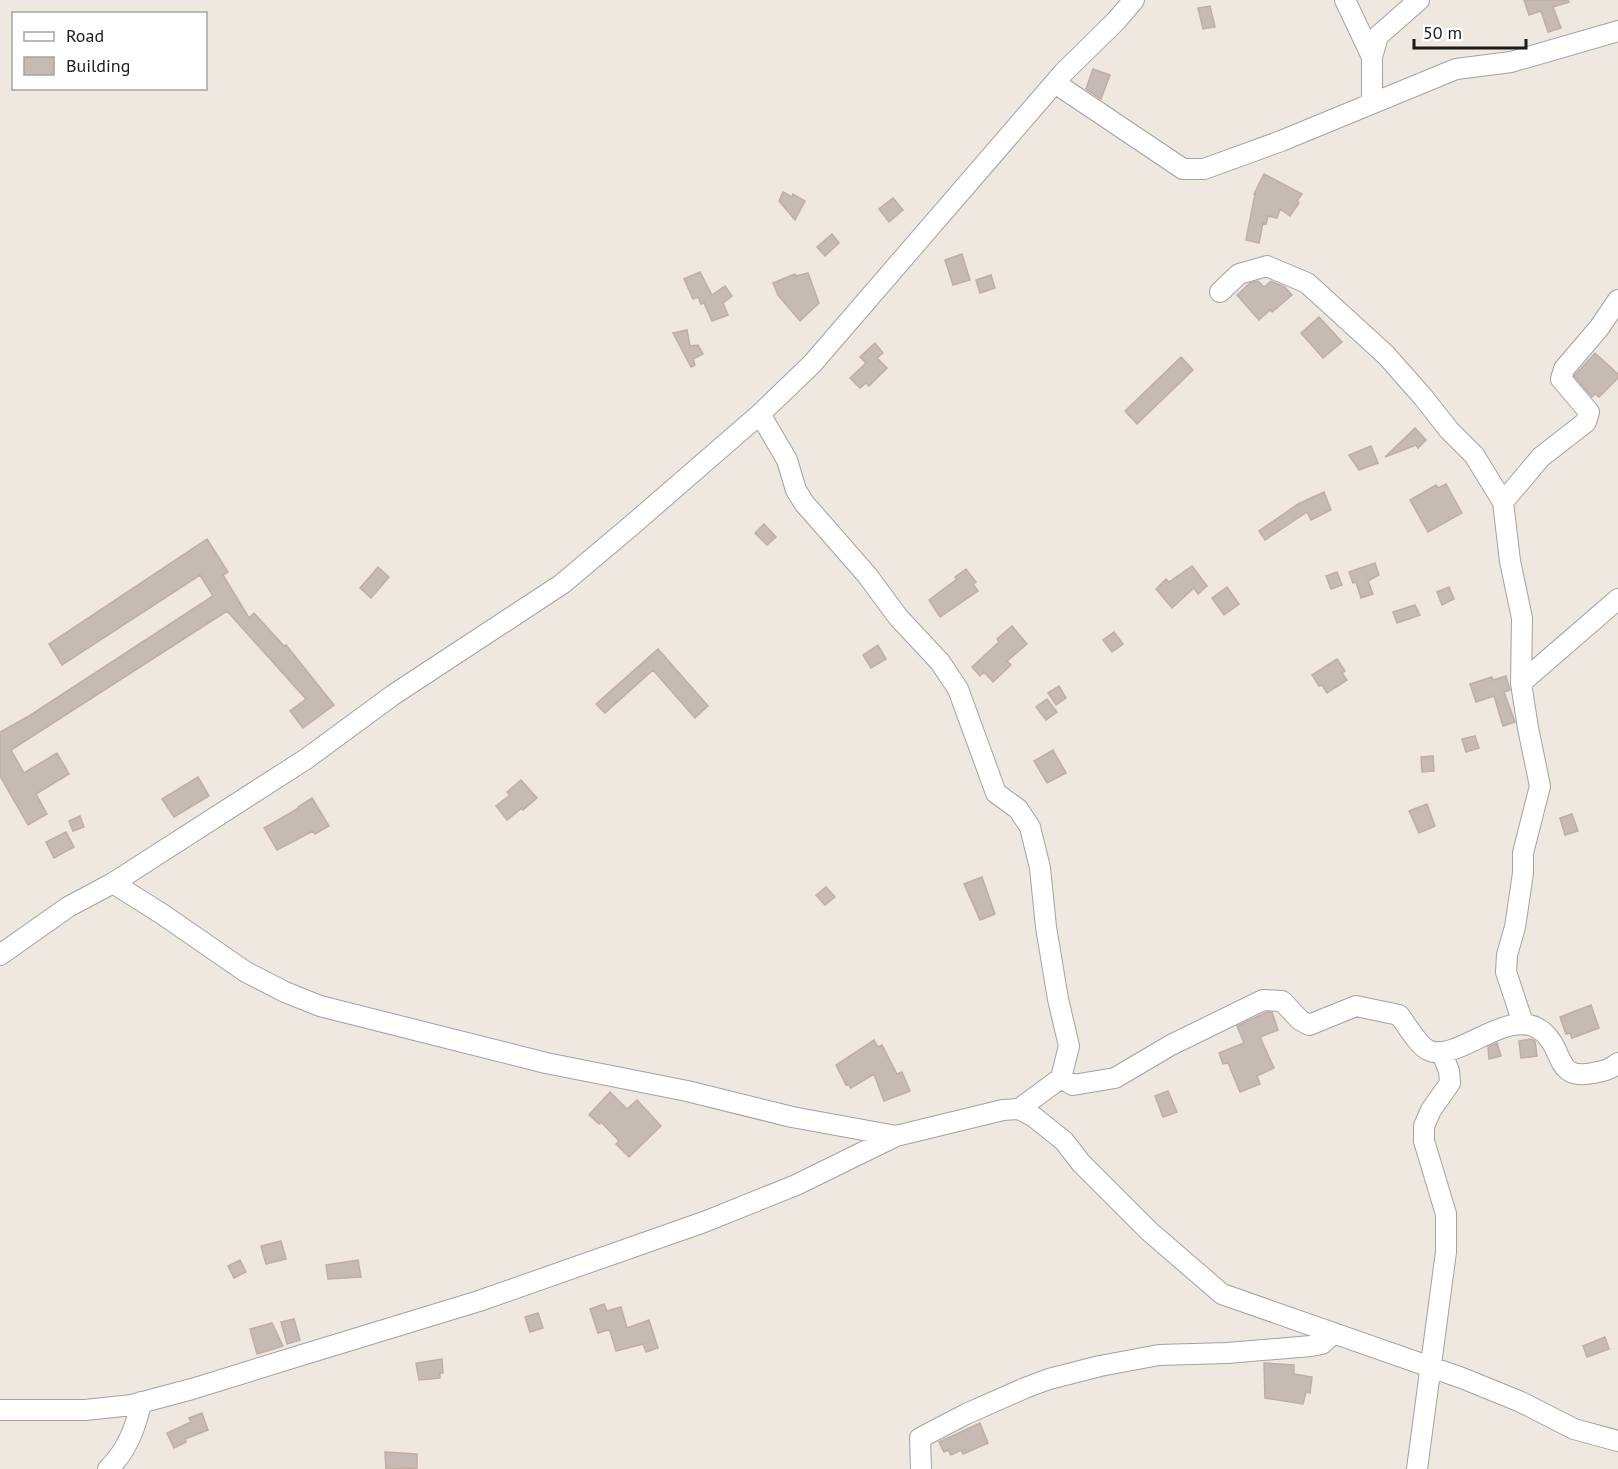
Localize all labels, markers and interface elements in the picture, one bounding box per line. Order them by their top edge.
legend [12,12,207,90]
scale bar [1414,12,1526,50]
text: 50 m [1423,21,1462,44]
text: Road [66,24,104,47]
text: Building [66,54,130,77]

